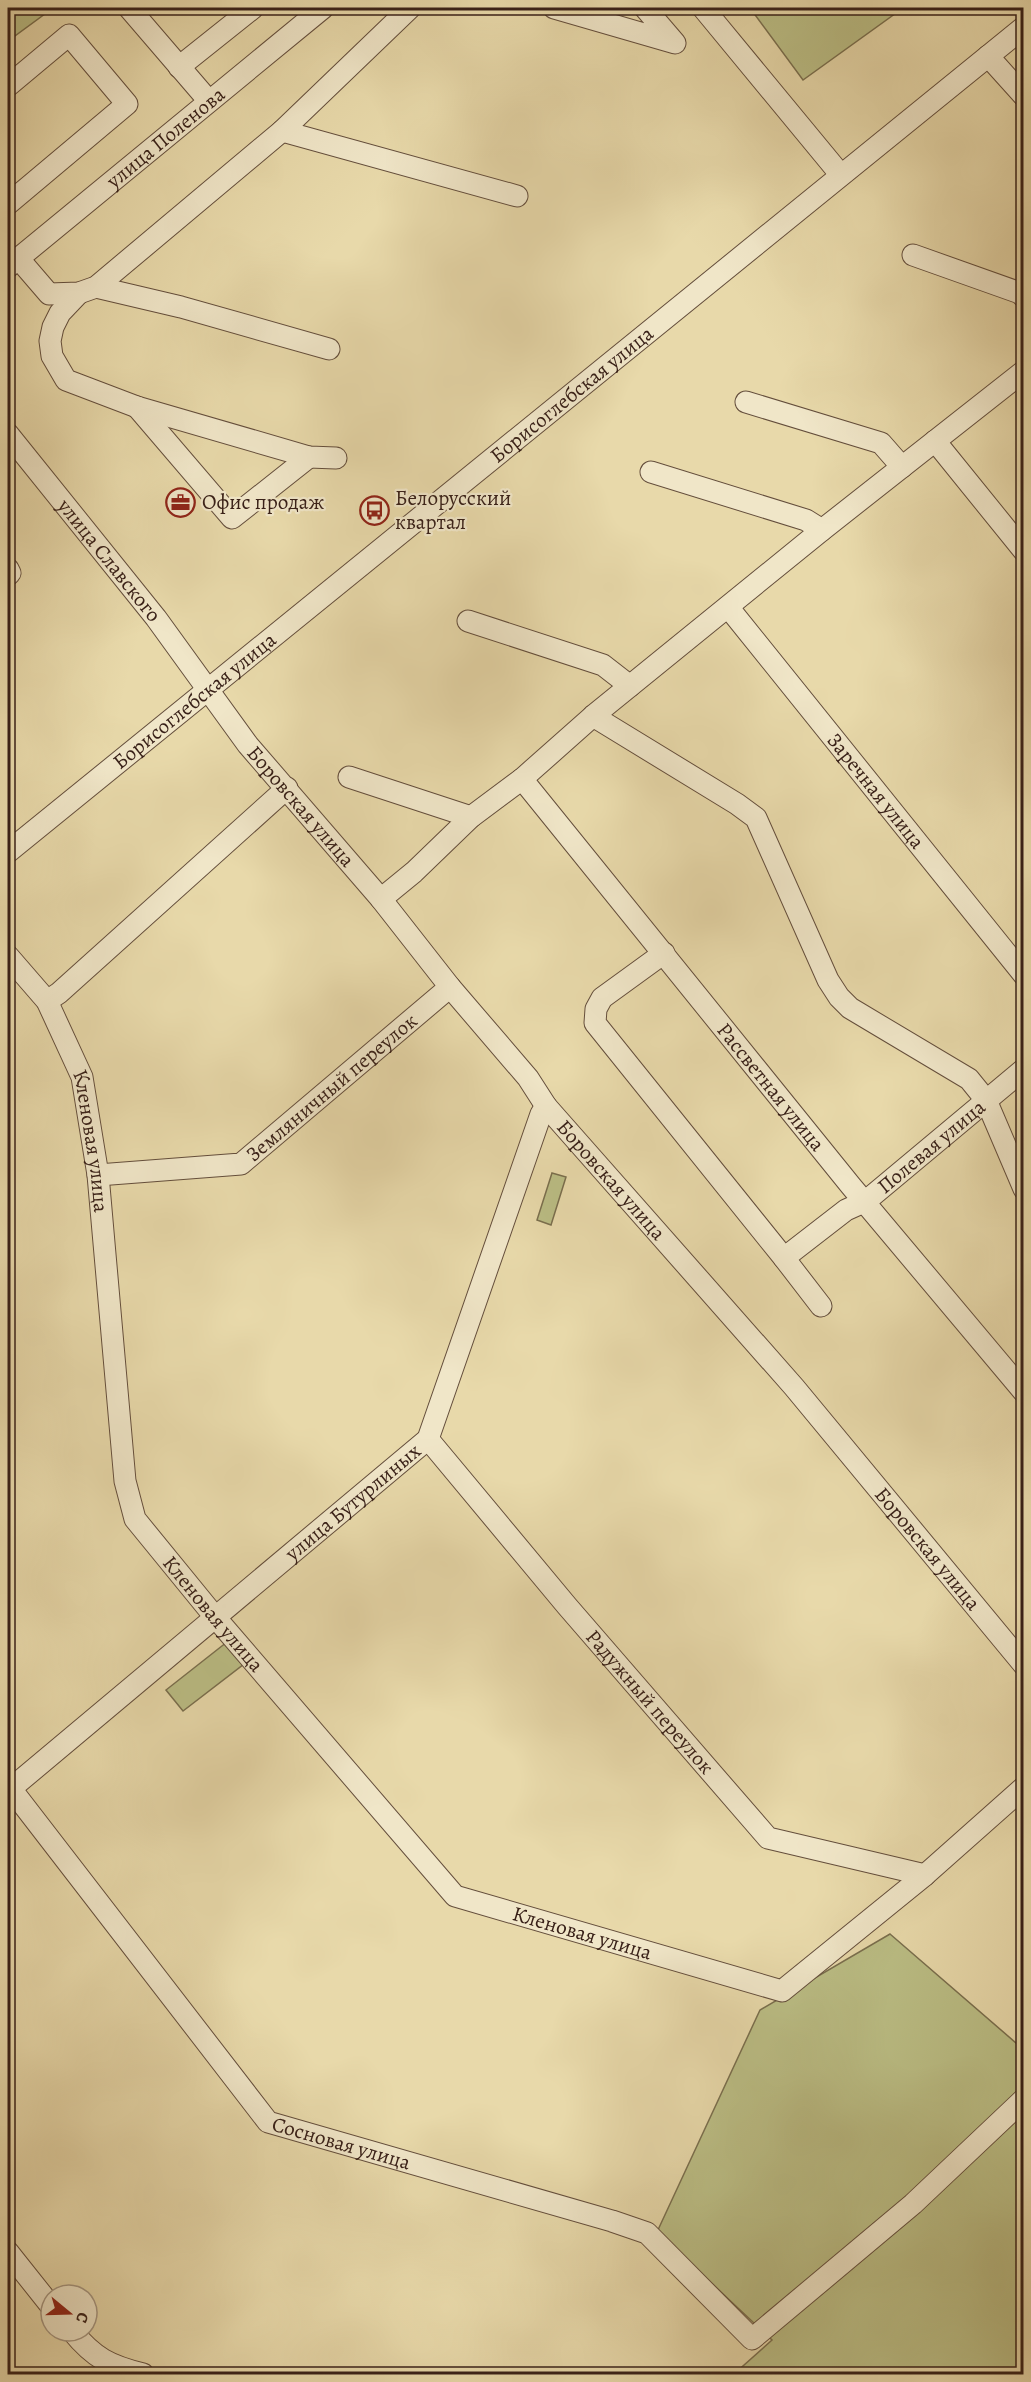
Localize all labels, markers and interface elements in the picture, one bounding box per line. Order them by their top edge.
street label: улица Поленова [100,80,231,195]
street label: Борисоглебская улица [484,319,659,469]
place label: Белорусский квартал [395,484,511,536]
office icon: Офис продаж [165,486,197,518]
place label: Офис продаж [202,488,324,516]
street label: улица Славского [51,492,168,628]
bus stop icon: Белорусский квартал [358,494,390,526]
street label: Борисоглебская улица [107,626,282,776]
street label: Заречная улица [821,727,931,855]
street label: Боровская улица [241,740,361,873]
street label: Земляничный переулок [240,1007,423,1168]
street label: Рассветная улица [711,1017,832,1157]
street label: Кленовая улица [66,1065,115,1214]
street label: Полевая улица [871,1093,991,1200]
street label: Боровская улица [550,1114,672,1246]
street label: улица Бутурлиных [278,1436,427,1568]
street label: Боровская улица [868,1481,987,1616]
street label: Кленовая улица [156,1550,270,1678]
street label: Радужный переулок [580,1624,720,1780]
street label: Кленовая улица [509,1899,656,1967]
street label: Сосновая улица [269,2110,414,2176]
north arrow [39,2283,99,2343]
text: С [70,2309,94,2326]

